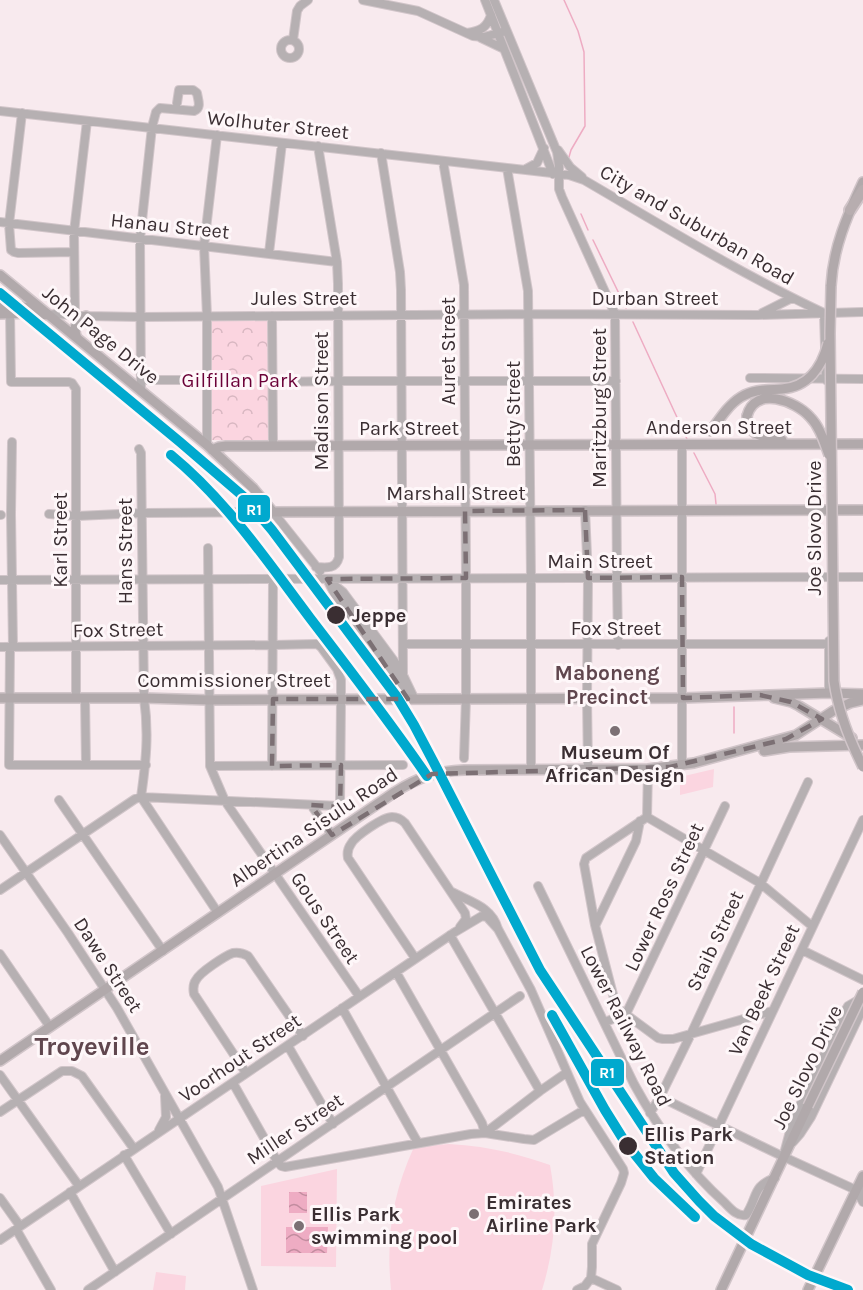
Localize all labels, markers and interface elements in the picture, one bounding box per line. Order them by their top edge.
street label: Wolhuter Street [206,106,351,144]
street label: City and Suburban Road [596,160,798,290]
street label: Hanau Street [110,208,231,244]
street label: John Page Drive [38,281,164,389]
street label: Jules Street [251,287,358,310]
street label: Durban Street [591,287,719,310]
street label: Auret Street [437,296,460,405]
street label: Maritzburg Street [588,328,611,488]
street label: Madison Street [310,331,333,470]
street label: Betty Street [502,360,525,467]
park label: Gilfillan Park [182,369,298,392]
street label: Anderson Street [646,416,793,439]
street label: Park Street [359,417,460,440]
street label: Joe Slovo Drive [803,460,826,596]
street label: Marshall Street [386,482,526,505]
street label: Karl Street [49,492,72,588]
line badge: R1 [237,494,271,523]
street label: Hans Street [114,497,137,604]
text: R1 [246,500,262,519]
street label: Main Street [547,550,653,573]
marker: Jeppe [325,604,347,626]
place label: Jeppe [352,604,406,627]
street label: Fox Street [571,617,662,640]
street label: Fox Street [72,618,164,642]
district label: Maboneng Precinct [555,661,659,709]
street label: Commissioner Street [137,669,331,692]
marker: Museum Of African Design [608,724,622,738]
place label: Museum Of African Design [545,741,685,787]
street label: Albertina Sisulu Road [226,762,402,892]
street label: Lower Ross Street [620,819,709,975]
street label: Gous Street [286,868,364,969]
street label: Staib Street [682,887,748,995]
street label: Dawe Street [69,913,147,1017]
street label: Van Beek Street [723,920,805,1059]
street label: Lower Railway Road [575,942,677,1110]
street label: Joe Slovo Drive [767,1001,847,1133]
street label: Voorhout Street [175,1009,306,1107]
district label: Troyeville [34,1031,150,1062]
line badge: R1 [590,1058,625,1087]
text: R1 [599,1063,615,1082]
street label: Miller Street [242,1088,348,1170]
place label: Ellis Park Station [644,1123,733,1169]
marker: Ellis Park Station [617,1135,639,1157]
place label: Emirates Airline Park [486,1191,597,1237]
place label: Ellis Park swimming pool [311,1203,458,1249]
marker: Emirates Airline Park [467,1207,481,1221]
marker: Ellis Park swimming pool [292,1219,306,1233]

